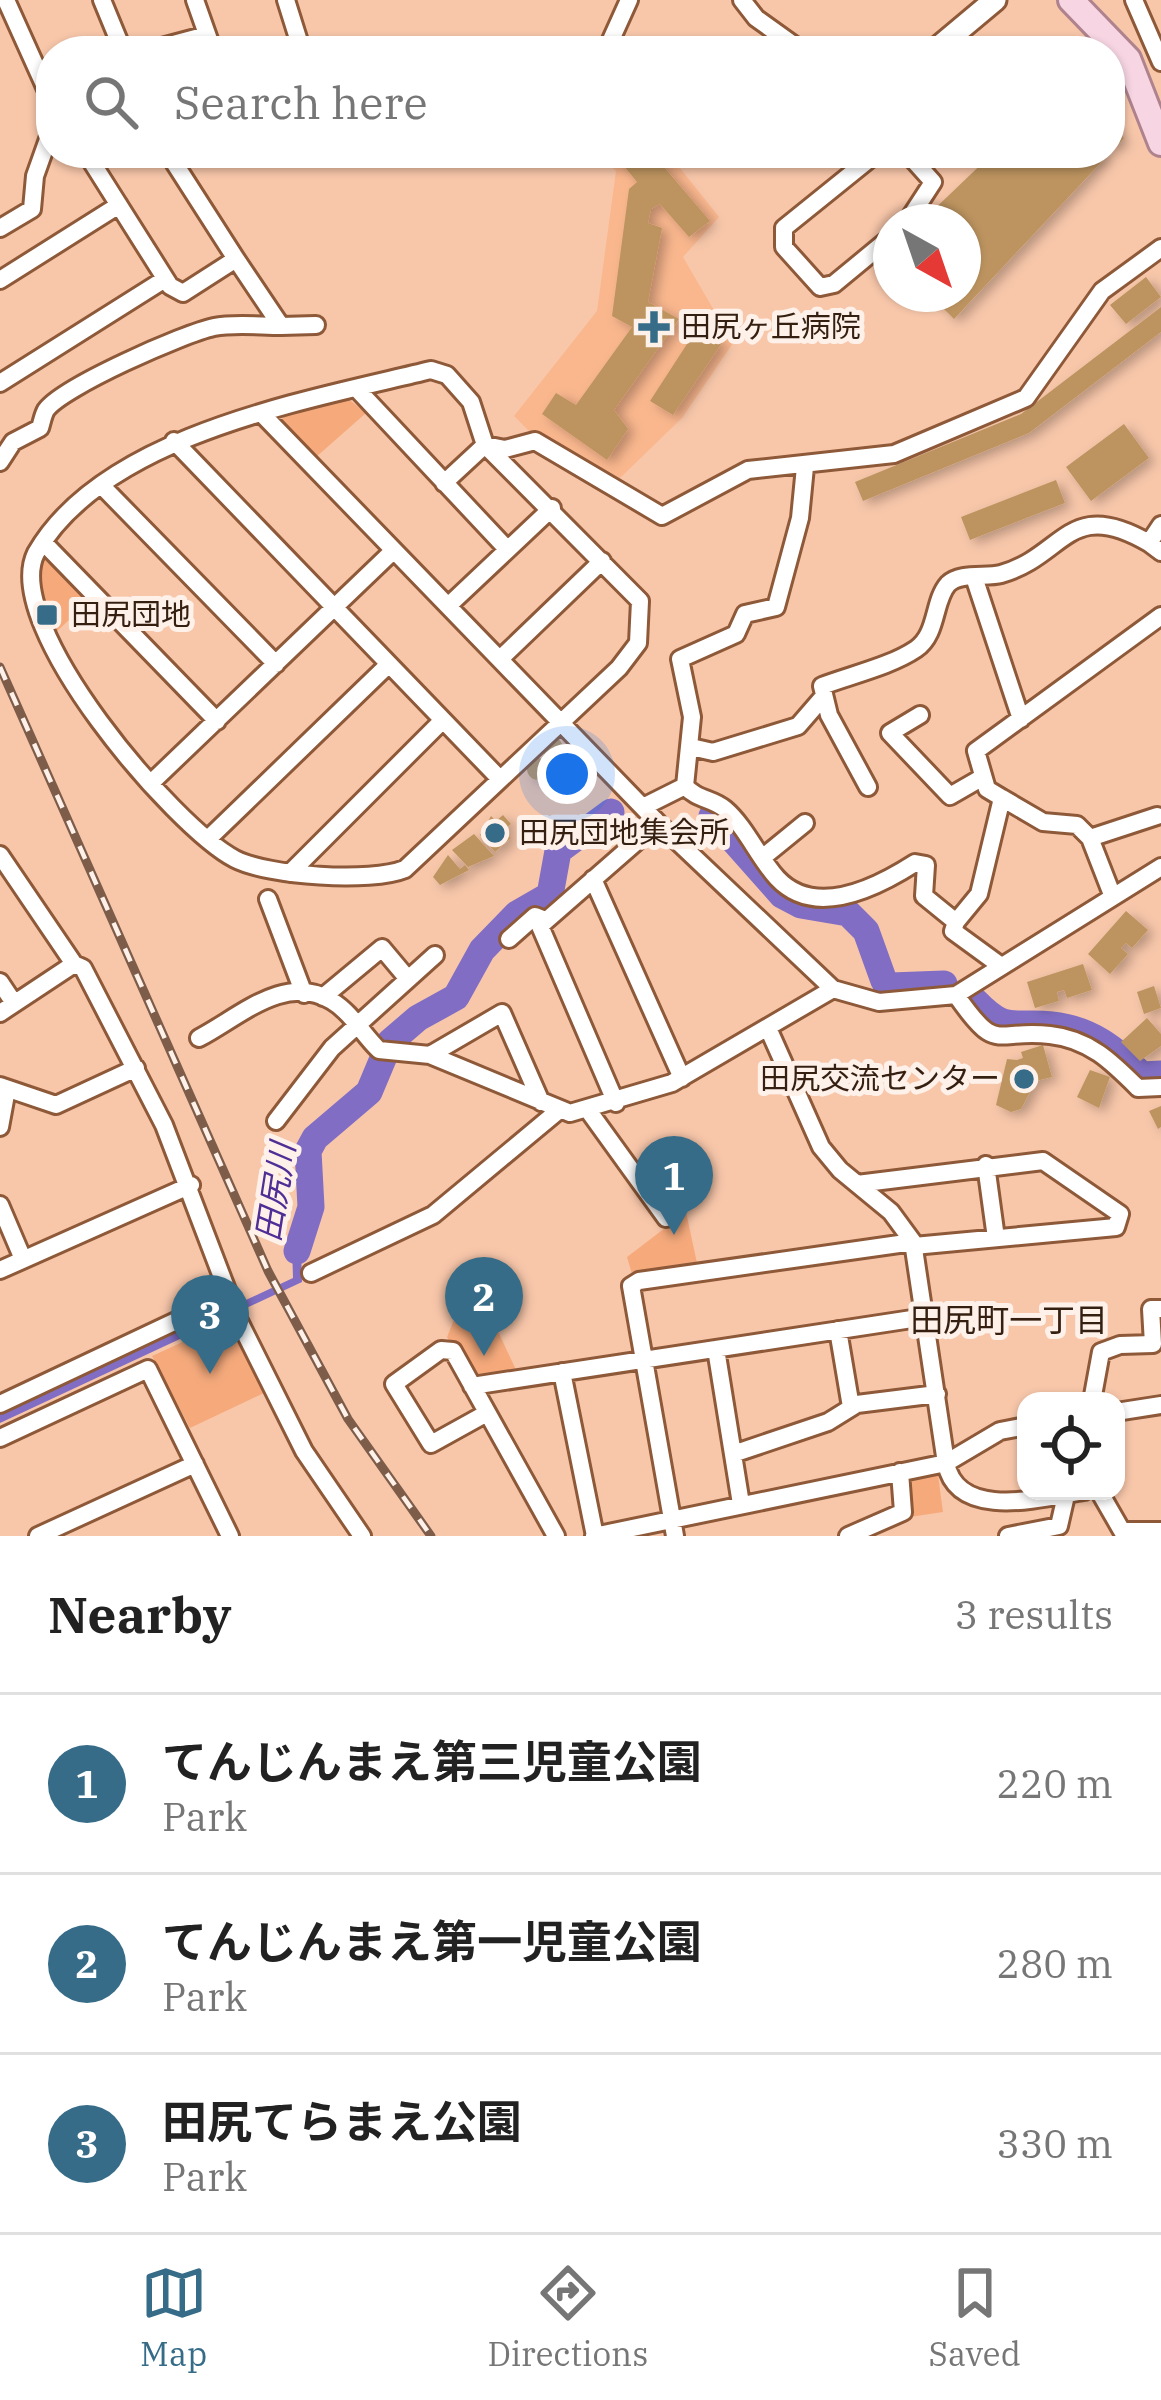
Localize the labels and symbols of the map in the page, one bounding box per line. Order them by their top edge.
north arrow [873,204,981,312]
place label: 田尻ヶ丘病院 [681,306,861,345]
marker: 田尻ヶ丘病院 [638,311,670,343]
place label: 田尻団地 [71,594,191,633]
marker: 田尻団地 [34,602,60,628]
your location [537,744,597,804]
place label: 田尻団地集会所 [519,812,729,851]
marker: 田尻団地集会所 [482,820,508,846]
place label: 田尻交流センター [760,1058,1000,1097]
marker: 田尻交流センター [1011,1066,1037,1092]
pin: 1 [635,1136,713,1235]
water label: 田尻川 [246,1137,304,1244]
pin: 2 [445,1257,523,1356]
pin: 3 [171,1275,249,1374]
district label: 田尻町一丁目 [910,1298,1108,1341]

